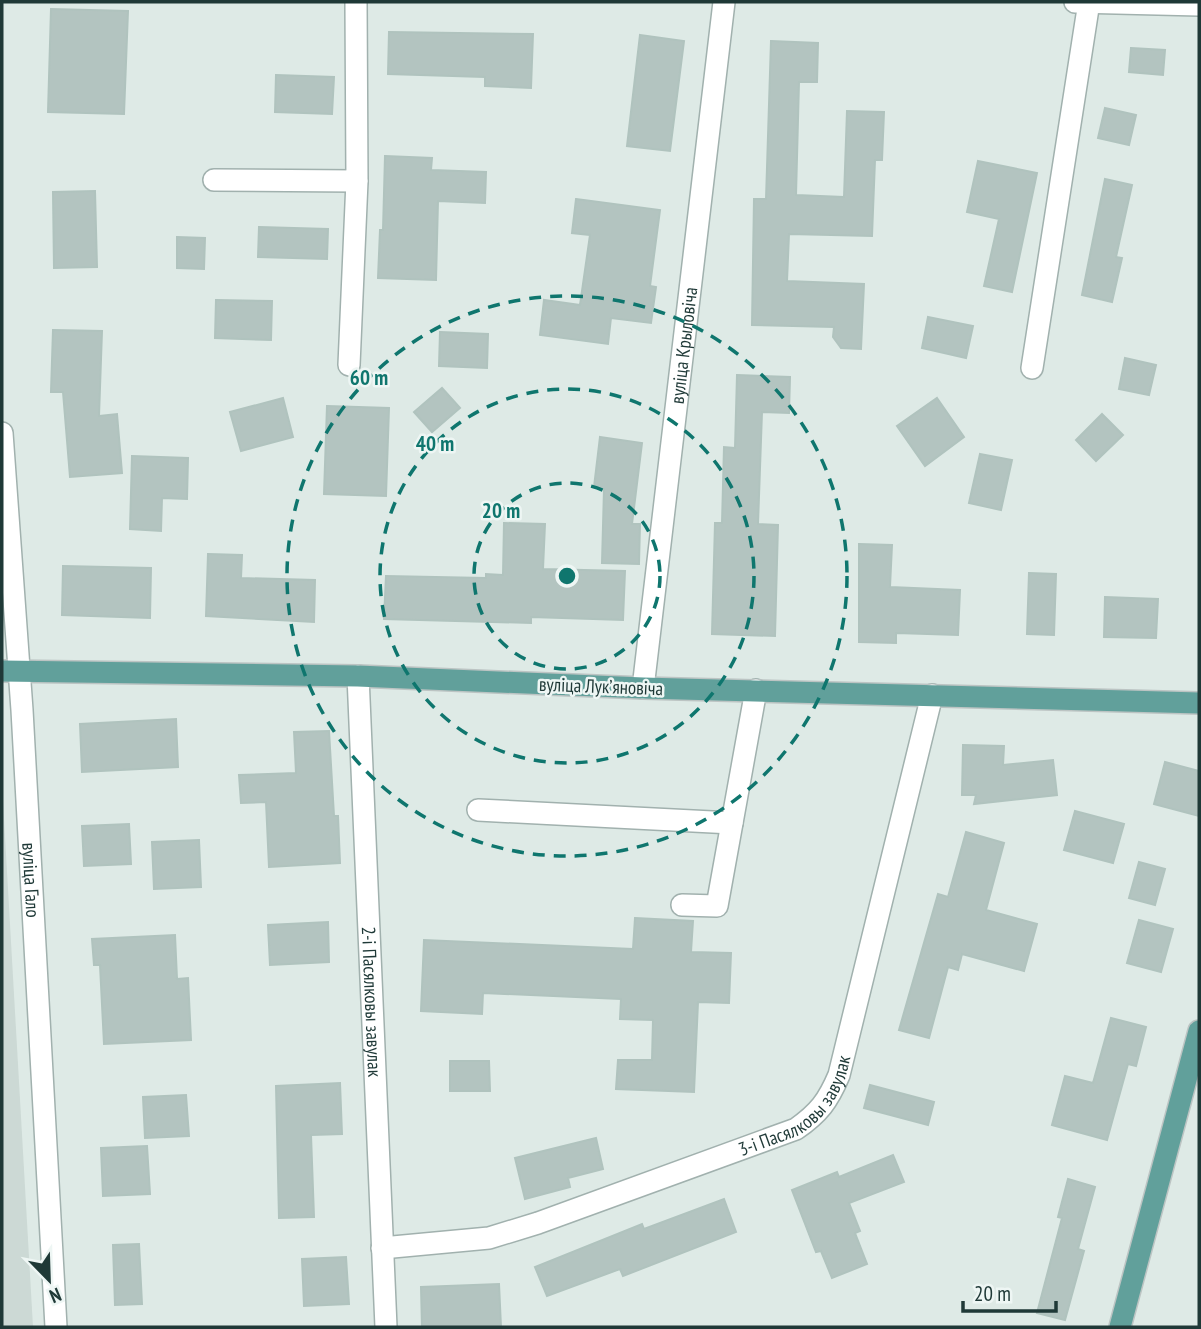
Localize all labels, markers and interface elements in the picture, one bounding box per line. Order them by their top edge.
street label: вуліца Крыловіча [665,286,702,405]
text: 60 m [350,364,388,391]
text: 40 m [416,430,454,457]
text: 20 m [482,497,520,524]
centre of rings [555,564,579,588]
street label: вуліца Лукʼяновіча [538,672,664,700]
street label: вуліца Гало [17,842,45,918]
street label: 2-і Пасялковы завулак [357,926,387,1078]
street label: 3-і Пасялковы завулак [735,1052,856,1161]
north arrow [14,1245,84,1315]
scale bar [963,1270,1056,1314]
text: 20 m [974,1280,1011,1307]
text: N [46,1283,65,1309]

